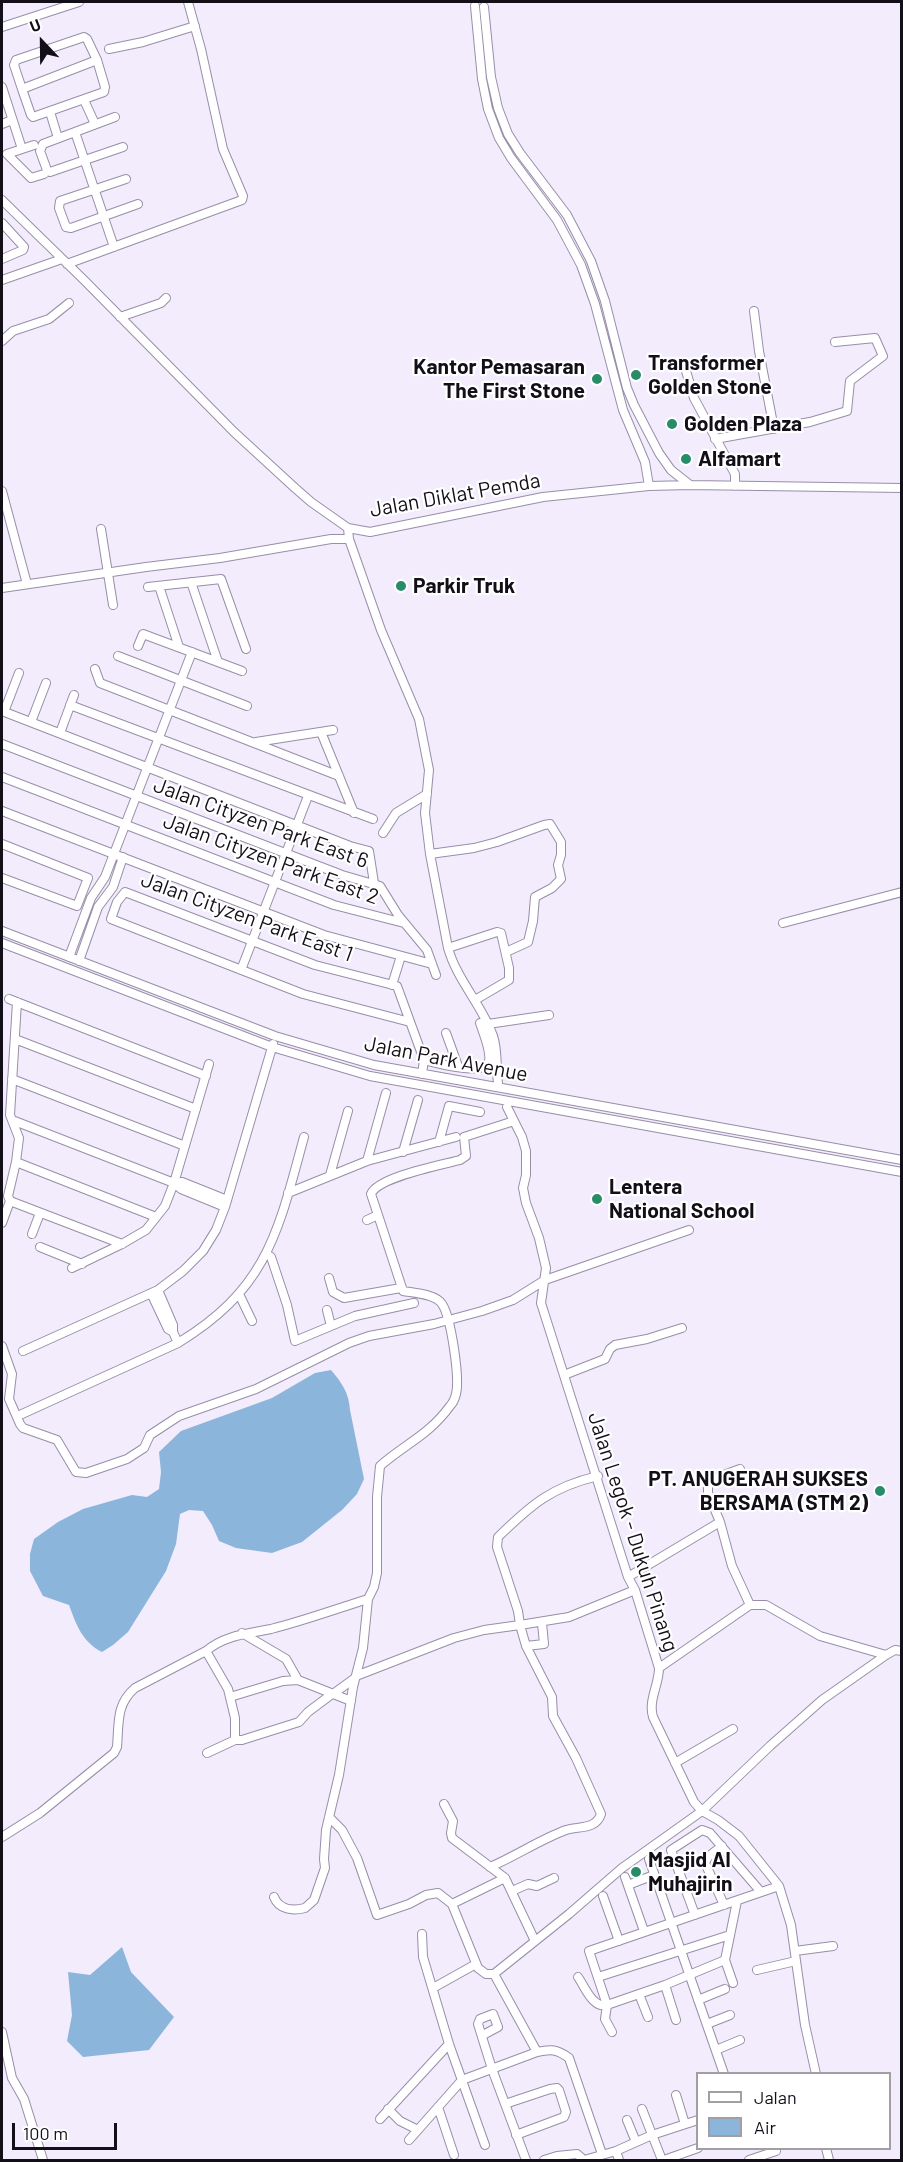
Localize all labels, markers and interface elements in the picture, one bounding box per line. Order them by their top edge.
north arrow [12,12,72,72]
text: U [27,14,43,36]
place label: Transformer Golden Stone [648,350,772,400]
place label: Kantor Pemasaran The First Stone [413,354,585,404]
marker: Transformer Golden Stone [629,368,643,382]
marker: Kantor Pemasaran The First Stone [590,372,604,386]
place label: Golden Plaza [684,411,802,437]
marker: Golden Plaza [665,417,679,431]
place label: Alfamart [698,446,781,472]
marker: Alfamart [679,452,693,466]
street label: Jalan Diklat Pemda [368,468,542,522]
place label: Parkir Truk [413,573,515,599]
marker: Parkir Truk [394,579,408,593]
street label: Jalan Cityzen Park East 6 [150,772,372,874]
street label: Jalan Cityzen Park East 2 [160,808,382,910]
street label: Jalan Cityzen Park East 1 [138,867,356,967]
street label: Jalan Park Avenue [362,1031,530,1087]
place label: Lentera National School [609,1174,754,1224]
marker: Lentera National School [590,1192,604,1206]
street label: Jalan Legok - Dukuh Pinang [582,1409,684,1655]
place label: PT. ANUGERAH SUKSES BERSAMA (STM 2) [648,1466,868,1516]
marker: PT. ANUGERAH SUKSES BERSAMA (STM 2) [873,1484,887,1498]
place label: Masjid Al Muhajirin [648,1847,733,1897]
marker: Masjid Al Muhajirin [629,1865,643,1879]
legend [696,2072,891,2150]
text: Jalan [754,2086,797,2108]
scale bar [15,2111,120,2149]
text: Air [754,2116,776,2138]
text: 100 m [23,2122,68,2144]

